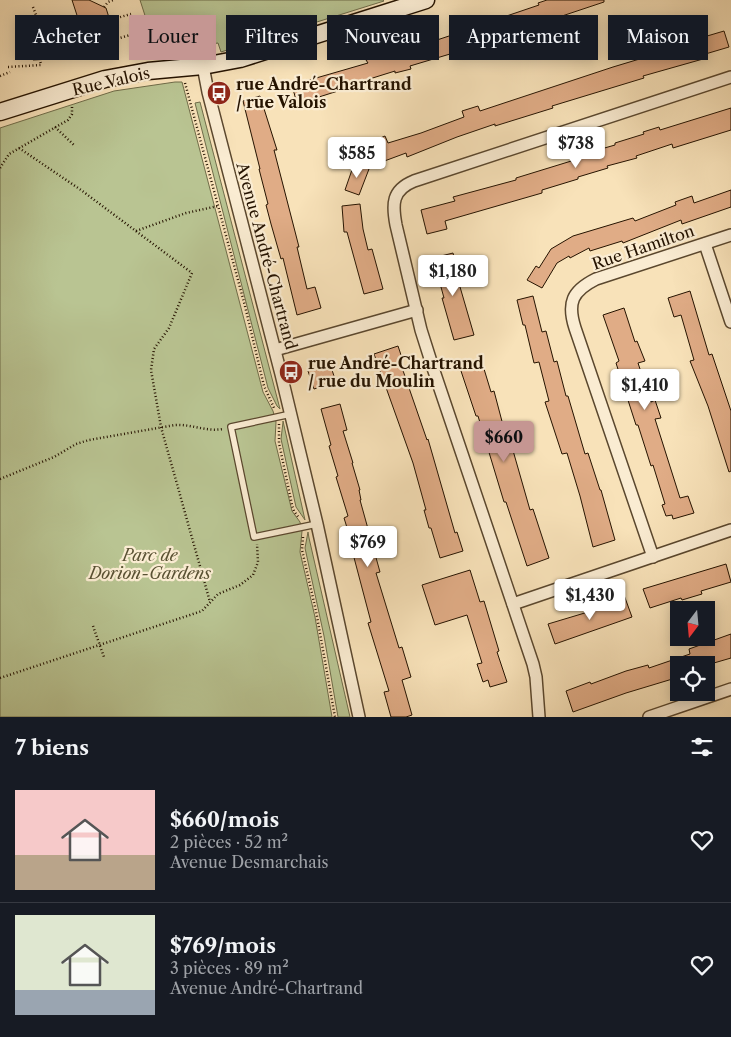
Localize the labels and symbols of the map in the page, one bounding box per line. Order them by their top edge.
street label: Rue Valois [70,62,152,100]
place label: rue André-Chartrand / rue Valois [236,74,412,112]
bus stop icon: rue André-Chartrand / rue Valois [206,80,232,106]
pin: $738 [546,126,606,169]
pin: $585 [327,136,387,179]
street label: Avenue André-Chartrand [232,159,302,352]
street label: Rue Hamilton [589,220,697,274]
pin: $1,180 [412,254,494,297]
place label: rue André-Chartrand / rue du Moulin [308,353,484,391]
bus stop icon: rue André-Chartrand / rue du Moulin [278,359,304,385]
pin: $1,410 [604,368,686,411]
pin: $660 [474,420,534,463]
pin: $769 [338,526,398,568]
park label: Parc de Dorion-Gardens [87,545,211,583]
pin: $1,430 [549,578,631,621]
north arrow [670,601,715,646]

